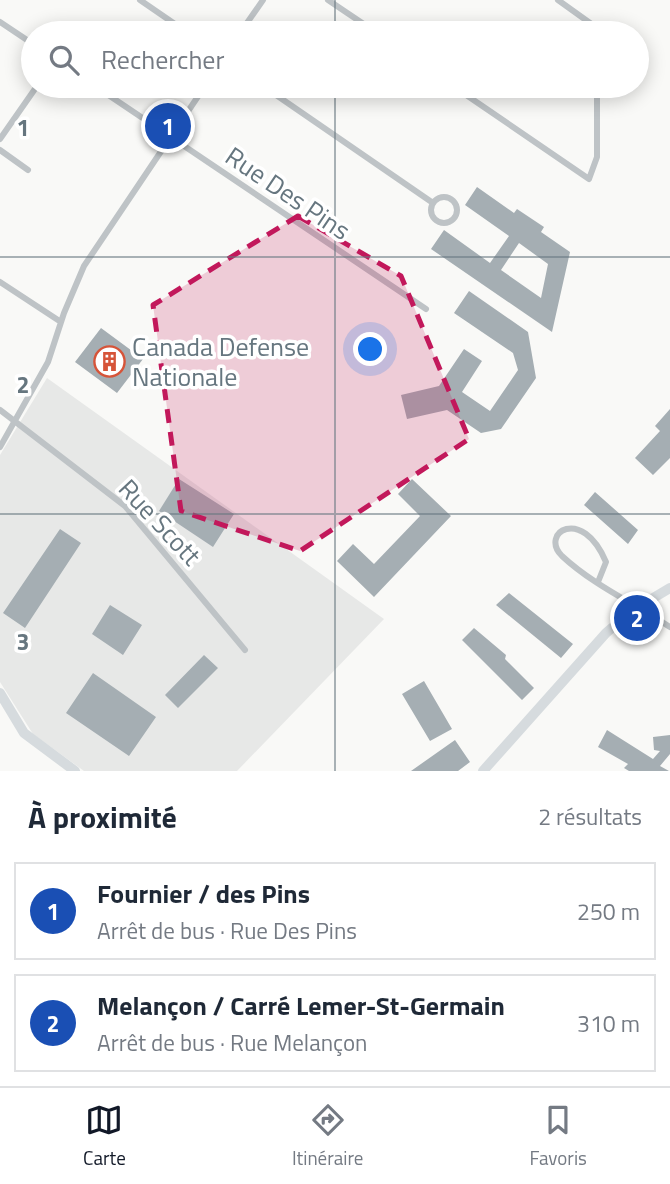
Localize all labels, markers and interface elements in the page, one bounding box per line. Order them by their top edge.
search box [21,21,649,98]
text: Rechercher [101,40,225,79]
icon: search [45,41,83,79]
pin: 1 [145,100,191,152]
text: 1 [17,110,29,145]
street label: Rue Des Pins [218,137,358,249]
place label: Canada Defense Nationale [132,327,309,396]
your location [353,332,387,366]
building icon: Canada Defense Nationale [92,344,126,378]
text: 2 [17,367,29,402]
street label: Rue Scott [110,470,210,574]
pin: 2 [614,592,660,644]
text: 3 [17,624,29,659]
text: À proximité [28,794,177,840]
text: 2 résultats [538,799,642,834]
text: Fournier / des Pins [97,874,310,913]
text: 1 [47,894,59,929]
text: 250 m [577,894,640,929]
text: Arrêt de bus · Rue Des Pins [97,913,357,948]
text: Melançon / Carré Lemer-St-Germain [97,986,505,1025]
text: 2 [47,1006,59,1041]
text: 310 m [577,1006,640,1041]
text: Arrêt de bus · Rue Melançon [97,1025,367,1060]
tab: Carte [83,1101,126,1172]
tab: Itinéraire [292,1101,363,1172]
tab: Favoris [530,1101,587,1172]

